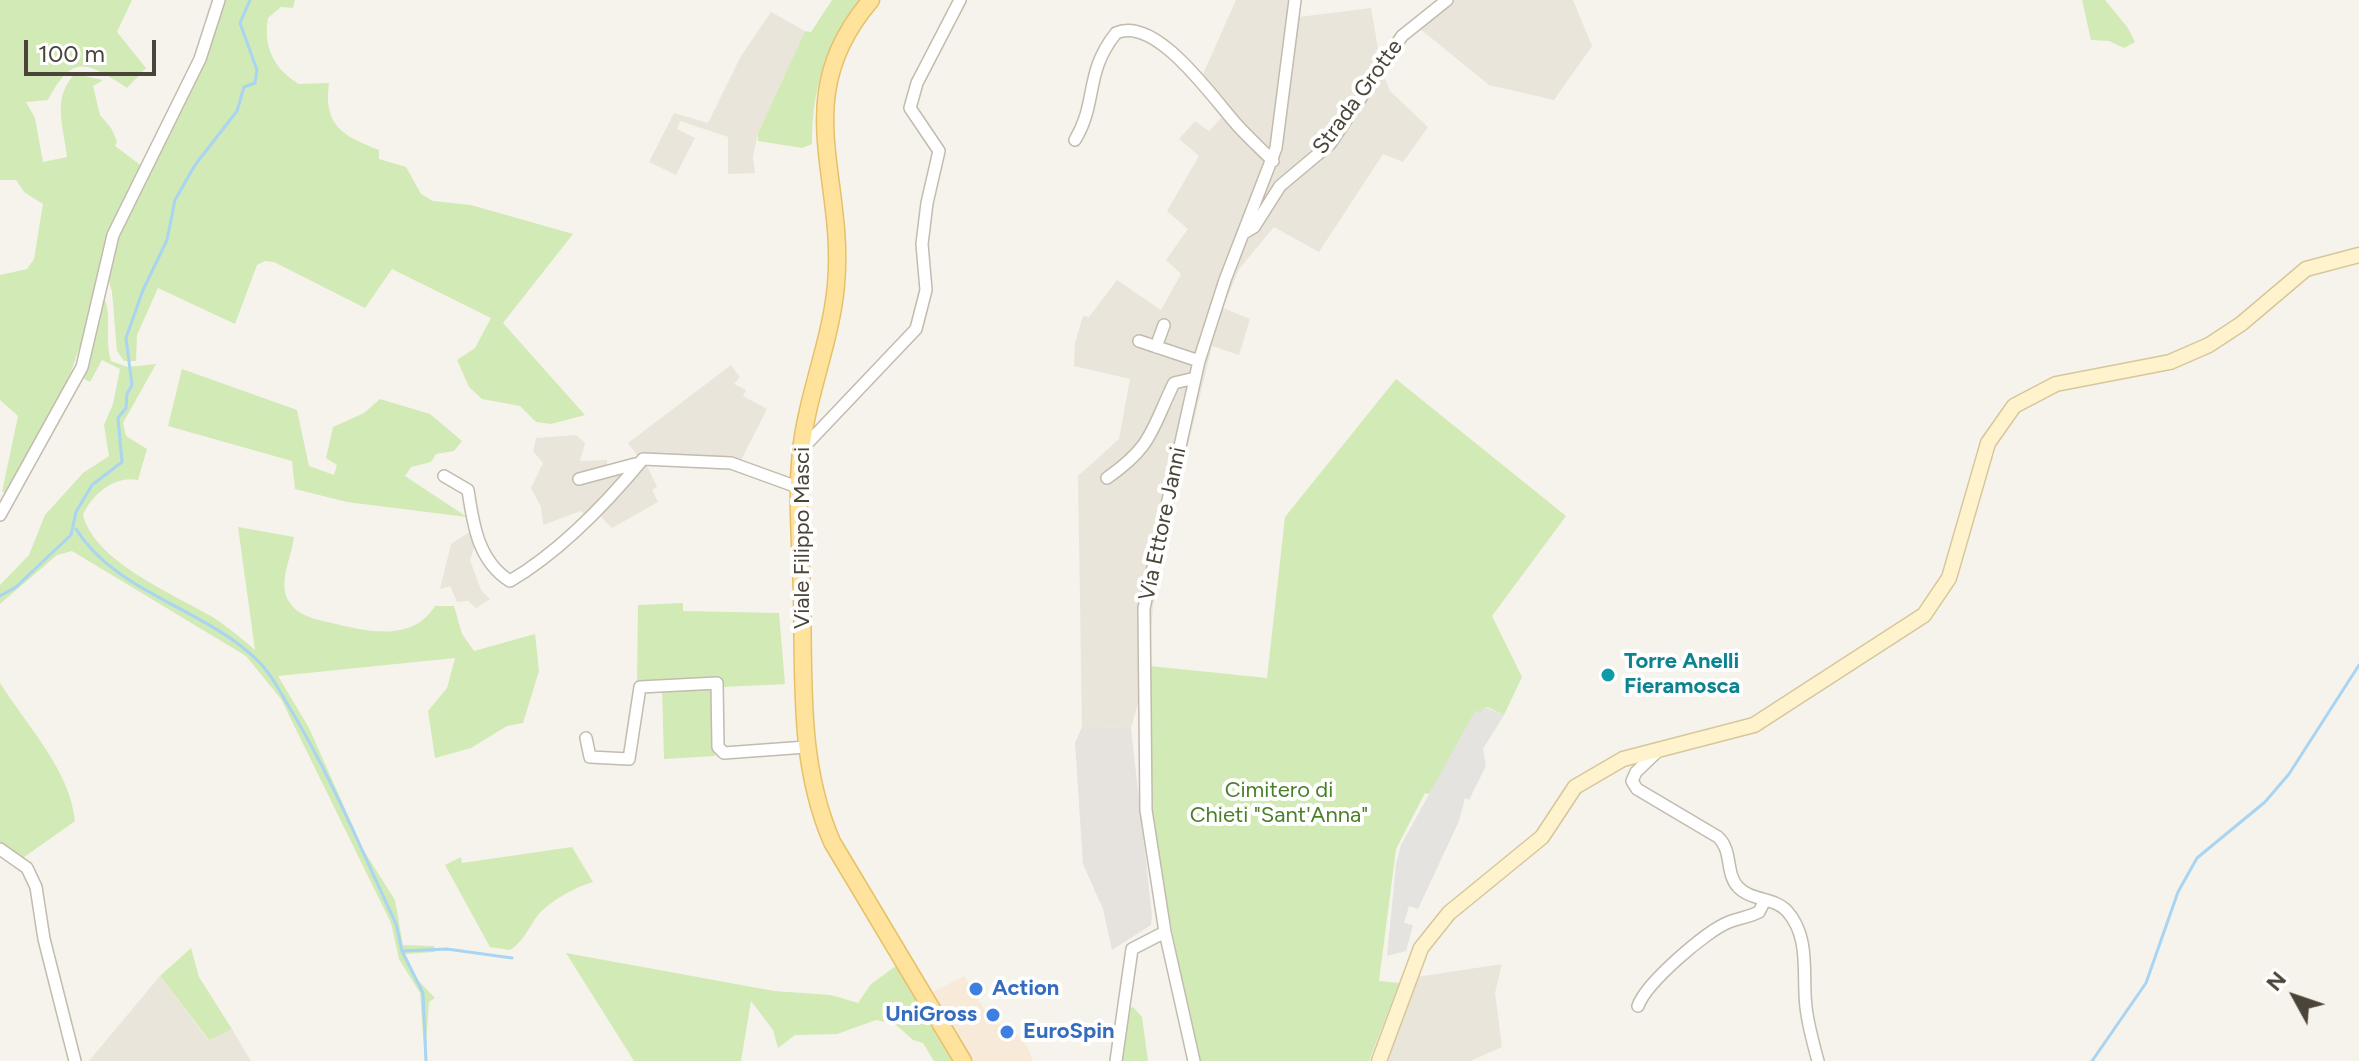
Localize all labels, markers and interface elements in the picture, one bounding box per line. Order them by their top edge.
scale bar [28,24,160,74]
street label: Strada Grotte [1307,34,1409,160]
text: 100 m [38,39,105,68]
street label: Via Ettore Janni [1134,445,1192,603]
street label: Viale Filippo Masci [790,447,816,629]
place label: Torre Anelli Fieramosca [1624,649,1740,700]
marker: Torre Anelli Fieramosca [1599,666,1617,684]
park label: Cimitero di Chieti "Sant'Anna" [1190,778,1368,830]
north arrow [2255,957,2335,1037]
text: N [2260,966,2292,996]
place label: Action [992,976,1059,1002]
marker: Action [967,980,985,998]
place label: UniGross [885,1002,977,1028]
marker: UniGross [984,1006,1002,1024]
place label: EuroSpin [1023,1019,1114,1045]
marker: EuroSpin [998,1023,1016,1041]

